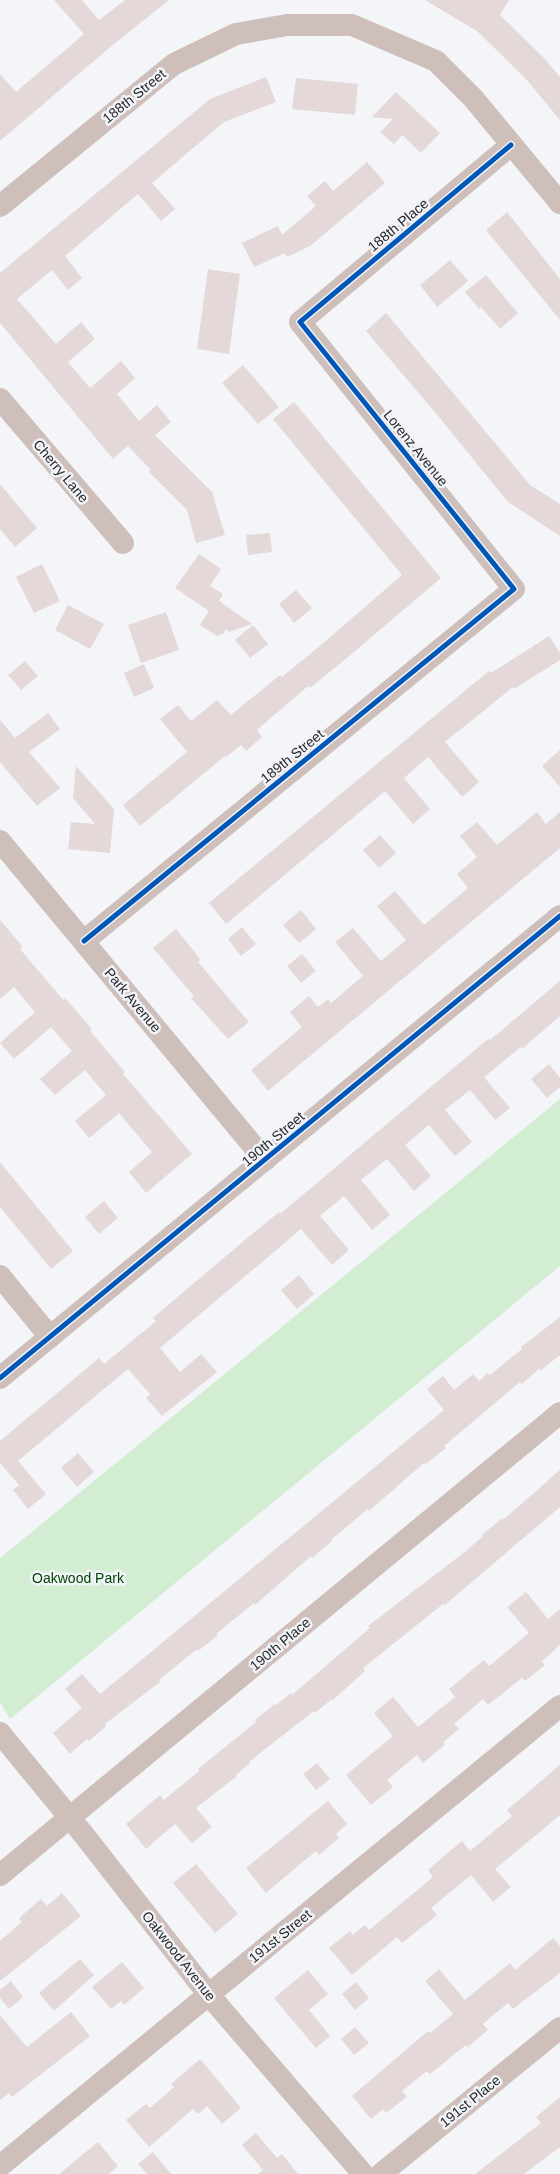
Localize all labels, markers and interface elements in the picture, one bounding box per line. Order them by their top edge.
street label: 188th Street [99,66,169,126]
street label: 188th Place [365,195,432,255]
street label: Lorenz Avenue [380,407,452,489]
street label: Cherry Lane [30,436,92,506]
street label: 189th Street [257,726,327,786]
street label: Park Avenue [101,965,165,1036]
street label: 190th Street [239,1108,307,1170]
park label: Oakwood Park [32,1570,125,1586]
street label: 190th Place [247,1614,314,1674]
street label: 191st Street [246,1906,314,1966]
street label: Oakwood Avenue [139,1908,219,2004]
street label: 191st Place [437,2072,504,2130]

